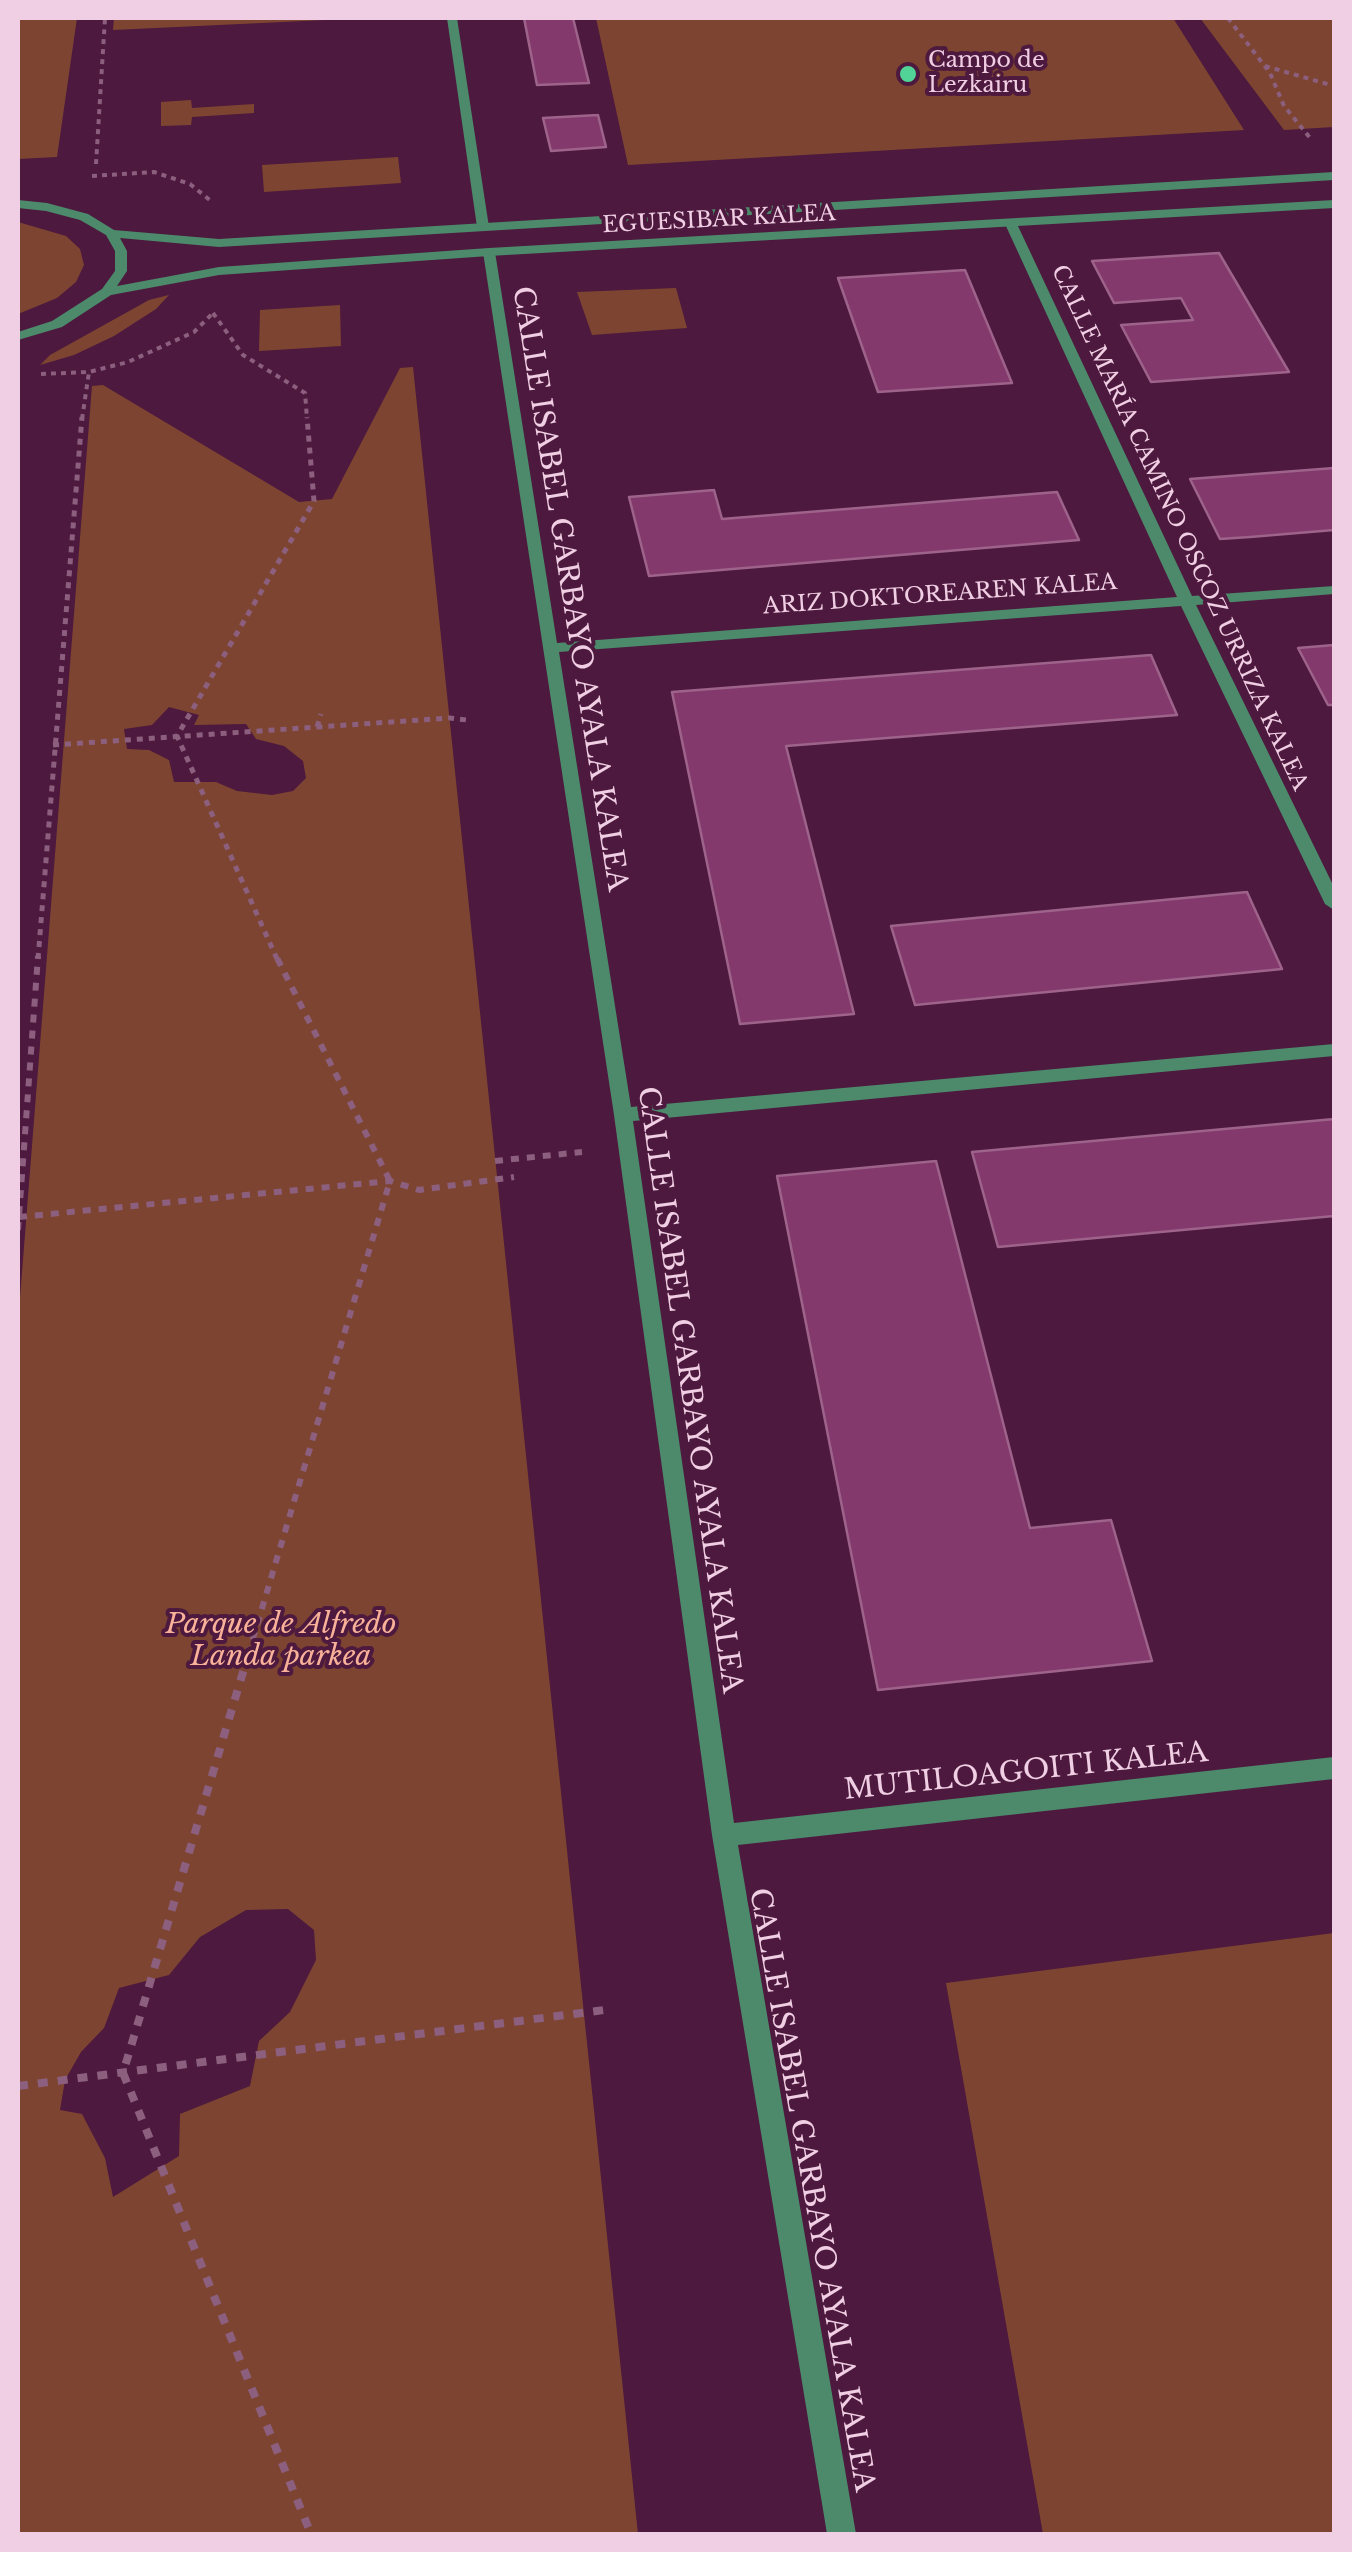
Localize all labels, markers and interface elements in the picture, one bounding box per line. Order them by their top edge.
place label: Campo de Lezkairu [928,48,1045,100]
marker: Campo de Lezkairu [897,63,919,85]
street label: EGUESIBAR KALEA [602,201,836,239]
street label: CALLE MARÍA CAMINO OSCOZ URRIZA KALEA [1045,261,1313,795]
street label: CALLE ISABEL GARBAYO AYALA KALEA [505,284,633,894]
street label: ARIZ DOKTOREAREN KALEA [762,569,1118,621]
street label: CALLE ISABEL GARBAYO AYALA KALEA [630,1085,748,1695]
park label: Parque de Alfredo Landa parkea [166,1608,396,1674]
street label: MUTILOAGOITI KALEA [842,1736,1210,1808]
street label: CALLE ISABEL GARBAYO AYALA KALEA [741,1886,881,2494]

